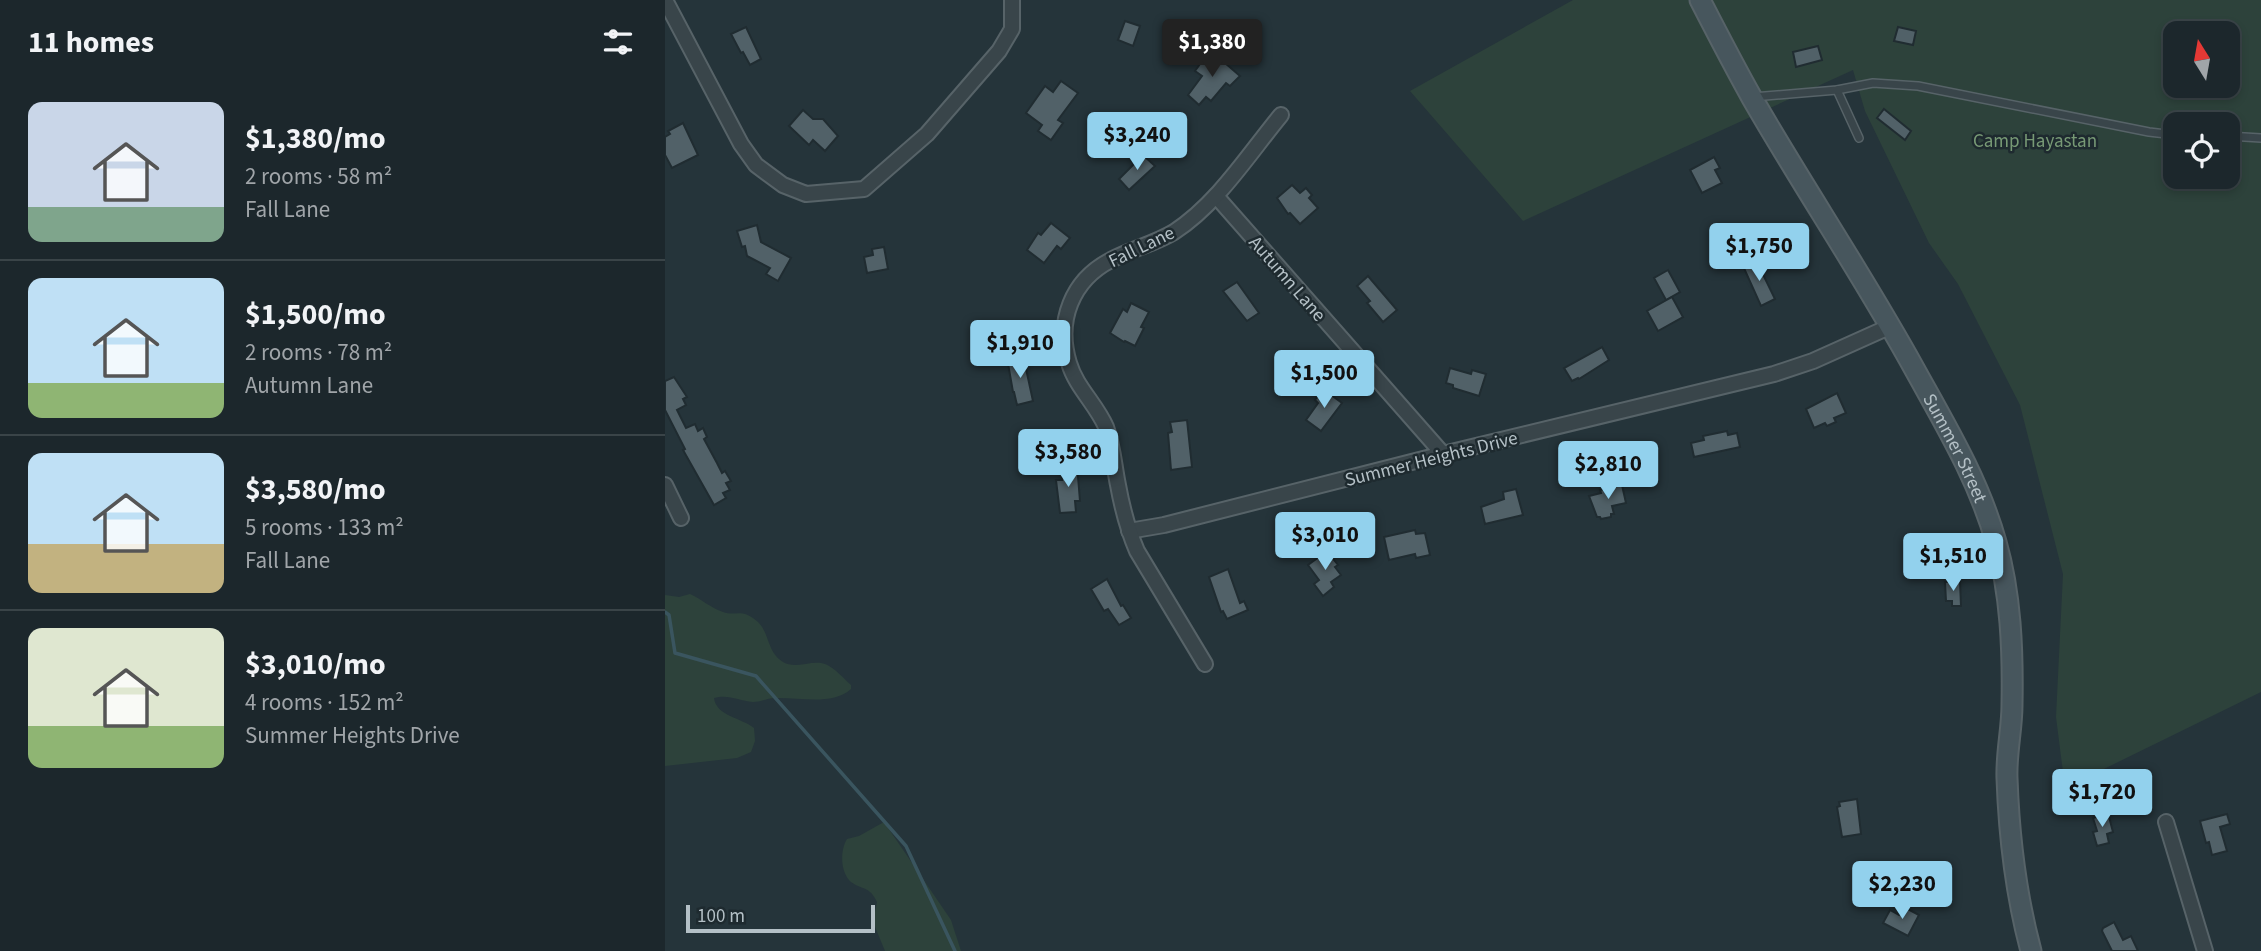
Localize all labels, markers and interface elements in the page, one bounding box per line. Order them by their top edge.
pin: $1,380 [1155,20,1269,79]
text: 11 homes [28,21,154,64]
north arrow [2163,21,2240,98]
map controls [2163,21,2240,189]
icon: filters [599,23,637,61]
text: $1,380 [1178,25,1246,58]
button: locate [2163,112,2240,189]
pin: $3,240 [1080,113,1194,172]
text: $1,380/mo [245,117,386,160]
text: $3,240 [1103,118,1171,151]
park label: Camp Hayastan [1973,128,2097,155]
icon: home [84,130,168,214]
text: 2 rooms · 58 m² [245,160,392,193]
text: Fall Lane [245,193,330,226]
street label: Fall Lane [1104,220,1179,275]
pin: $1,750 [1702,224,1816,283]
text: $1,750 [1725,229,1793,262]
street label: Autumn Lane [1242,230,1332,328]
text: $1,500/mo [245,293,386,336]
icon: home [84,306,168,390]
pin: $1,910 [963,320,1077,380]
text: $1,910 [986,326,1054,359]
text: 2 rooms · 78 m² [245,336,392,369]
pin: $1,500 [1267,350,1381,410]
text: $1,500 [1290,356,1358,389]
text: Autumn Lane [245,369,373,402]
street label: Summer Street [1916,389,1994,508]
street label: Summer Heights Drive [1342,425,1521,494]
pin: $3,580 [1011,430,1125,489]
text: $3,580 [1034,435,1102,468]
pin: $2,810 [1551,442,1665,501]
text: $2,810 [1574,447,1642,480]
text: $3,580/mo [245,468,386,511]
icon: home [84,481,168,565]
text: 5 rooms · 133 m² [245,511,404,544]
pin: $3,010 [1268,512,1382,572]
text: $3,010 [1291,518,1359,551]
pin: $1,510 [1896,534,2010,593]
text: $1,510 [1919,539,1987,572]
text: Fall Lane [245,544,330,577]
text: $3,010/mo [245,643,386,686]
icon: home [84,656,168,740]
text: 4 rooms · 152 m² [245,686,404,719]
text: Summer Heights Drive [245,719,460,752]
pin: $1,720 [2045,770,2159,829]
text: $1,720 [2068,775,2136,808]
pin: $2,230 [1845,862,1959,921]
text: $2,230 [1868,867,1936,900]
scale bar [686,902,875,934]
text: 100 m [697,903,745,930]

